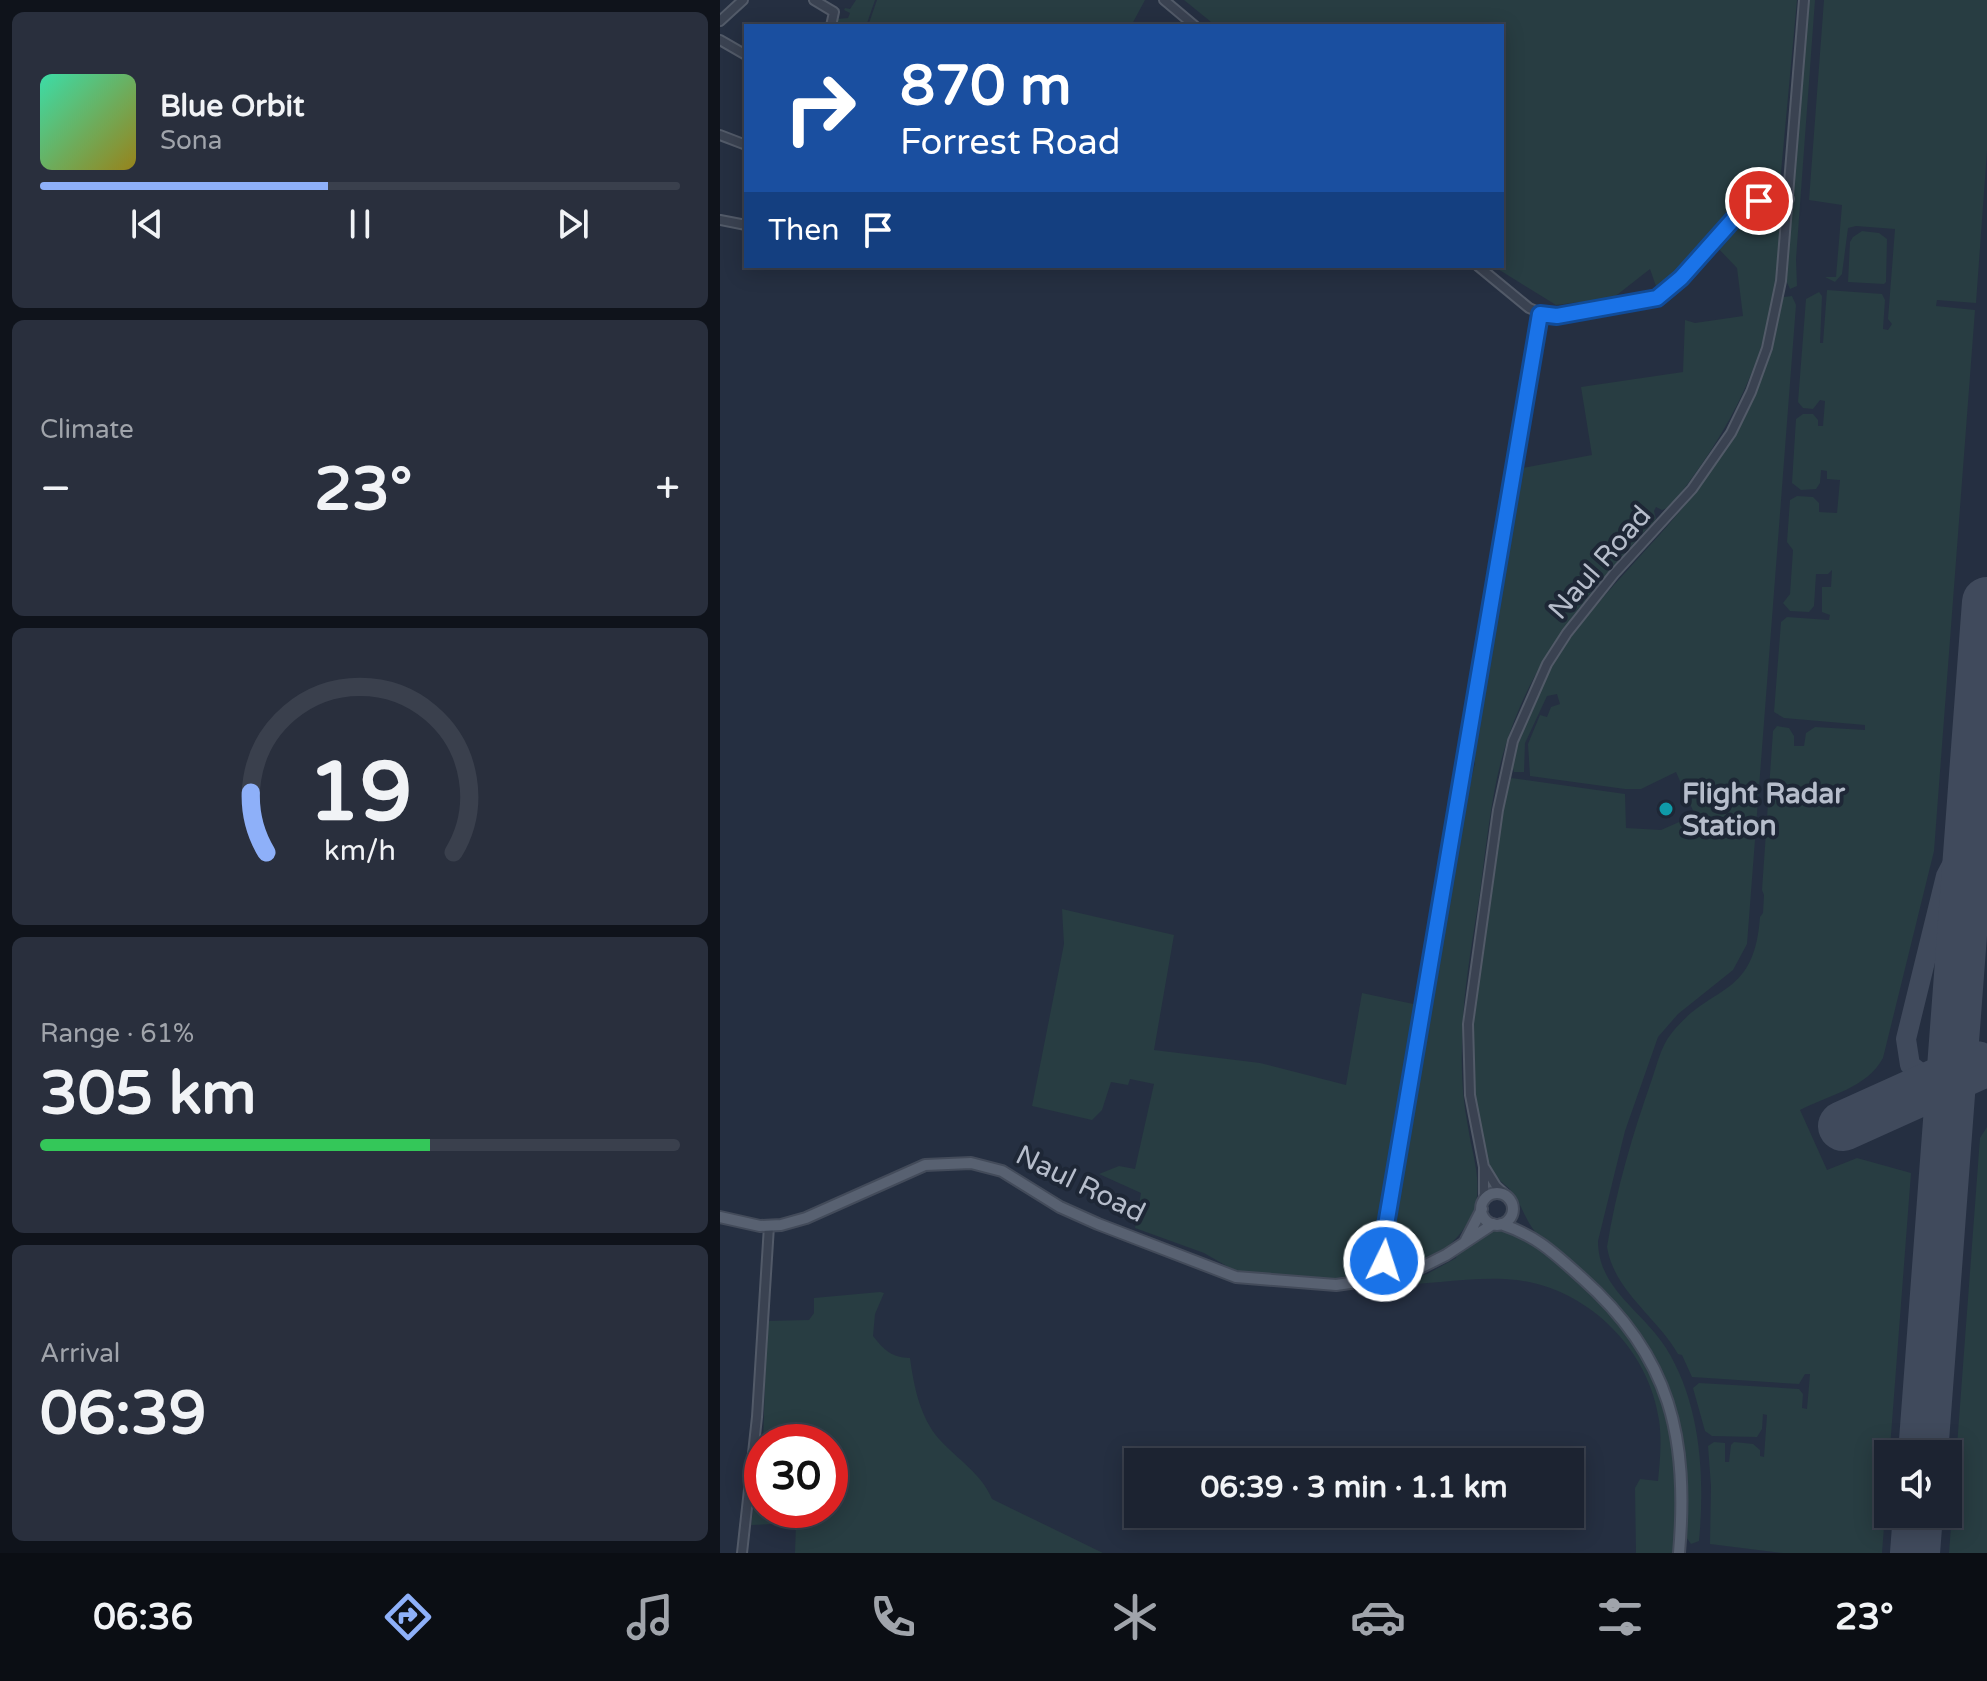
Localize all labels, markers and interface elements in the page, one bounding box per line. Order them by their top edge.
text: 870 m [900,53,1071,120]
icon: right [768,56,872,160]
text: Blue Orbit [160,88,305,125]
text: Forrest Road [900,121,1120,164]
text: Sona [160,125,222,156]
pin [1725,167,1793,235]
icon: arrive [1737,179,1781,223]
icon: previous [125,202,169,246]
icon: pause [338,202,382,246]
icon: next [551,202,595,246]
icon: arrive [856,208,900,252]
text: Then [768,212,840,249]
text: Climate [40,414,134,445]
text: 23° [314,454,412,526]
text: − [40,463,71,516]
text: + [655,463,680,516]
street label: Naul Road [1541,499,1658,627]
text: 19 [308,742,412,842]
place label: Flight Radar Station [1682,777,1846,843]
marker: Flight Radar Station [1657,800,1675,818]
text: km/h [324,834,396,868]
text: Range · 61% [40,1018,194,1049]
text: 305 km [40,1058,256,1130]
street label: Naul Road [1010,1138,1151,1230]
position arrow [1342,1219,1426,1303]
text: Arrival [40,1338,120,1369]
text: 06:39 [40,1378,206,1450]
speed limit sign: 30 [744,1424,848,1528]
map controls [1874,1440,1962,1528]
button: sound [1874,1440,1962,1528]
text: 06:39 · 3 min · 1.1 km [1200,1469,1508,1506]
icon: directions [380,1589,436,1645]
icon: music [622,1589,678,1645]
icon: phone [865,1589,921,1645]
icon: climate [1107,1589,1163,1645]
icon: car [1350,1589,1406,1645]
icon: filters [1592,1589,1648,1645]
text: 06:36 [93,1596,193,1639]
text: 23° [1835,1596,1894,1639]

